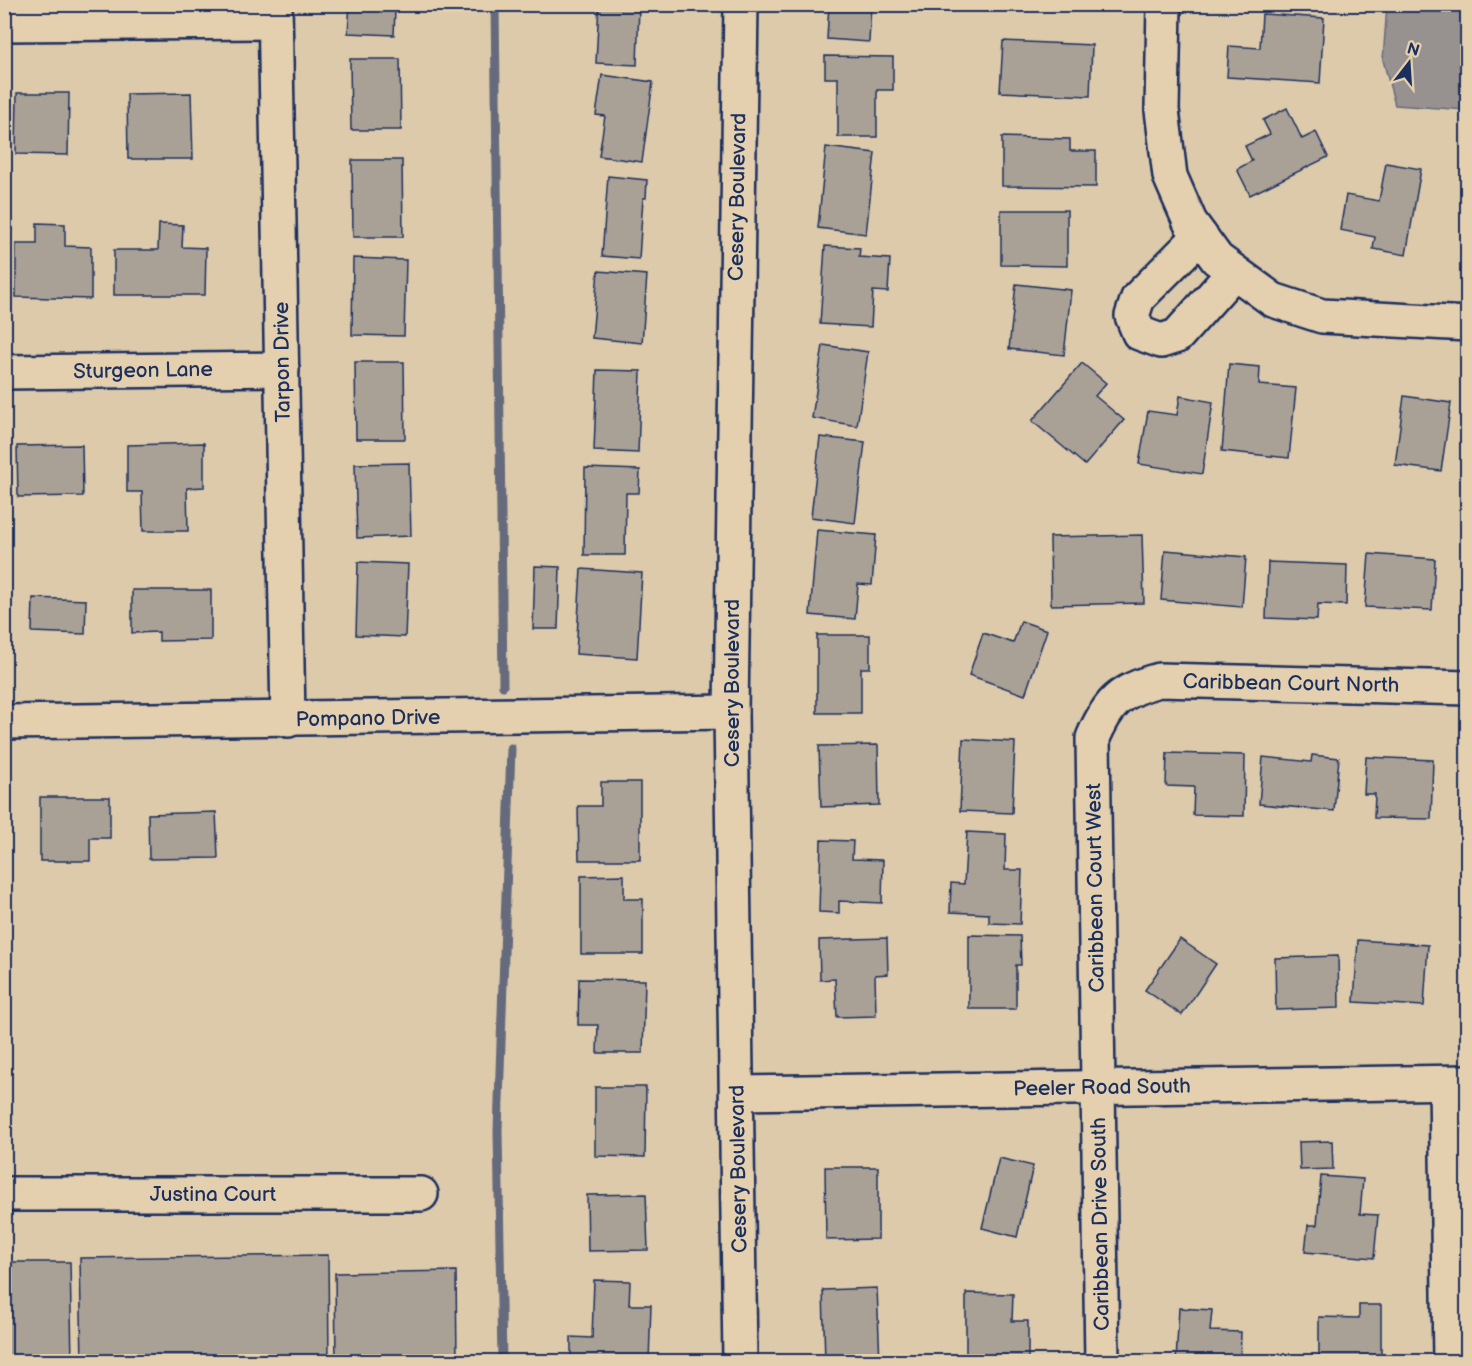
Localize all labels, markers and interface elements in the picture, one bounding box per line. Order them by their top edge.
north arrow [1379,33,1439,93]
text: N [1404,39,1421,61]
street label: Cesery Boulevard [724,113,751,281]
street label: Tarpon Drive [269,301,296,423]
street label: Sturgeon Lane [73,357,213,384]
street label: Cesery Boulevard [720,599,745,767]
street label: Caribbean Court North [1182,669,1400,698]
street label: Pompano Drive [296,705,440,732]
street label: Caribbean Court West [1081,782,1110,993]
street label: Peeler Road South [1013,1073,1191,1102]
street label: Cesery Boulevard [725,1085,752,1253]
street label: Caribbean Drive South [1086,1117,1115,1331]
street label: Justina Court [150,1182,277,1207]

